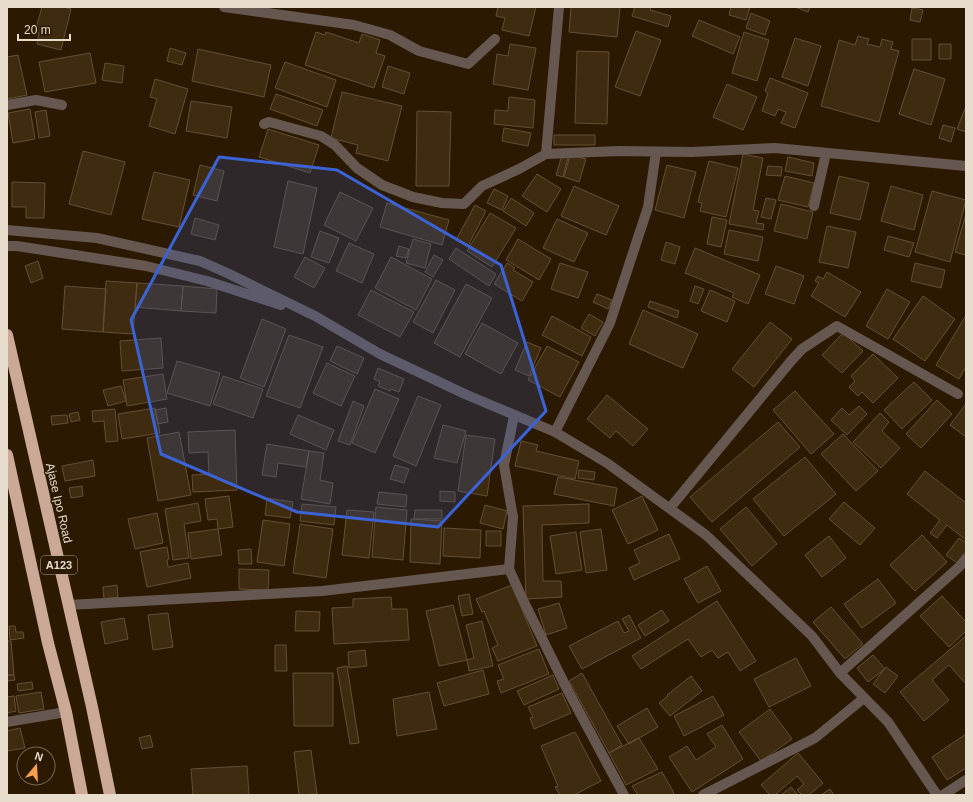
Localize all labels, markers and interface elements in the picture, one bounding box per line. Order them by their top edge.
scale bar [18,16,70,42]
text: 20 m [24,23,51,37]
street label: Ajase Ipo Road [43,461,75,545]
road number: A123 [41,556,77,574]
north arrow [16,746,56,786]
text: N [33,750,45,763]

